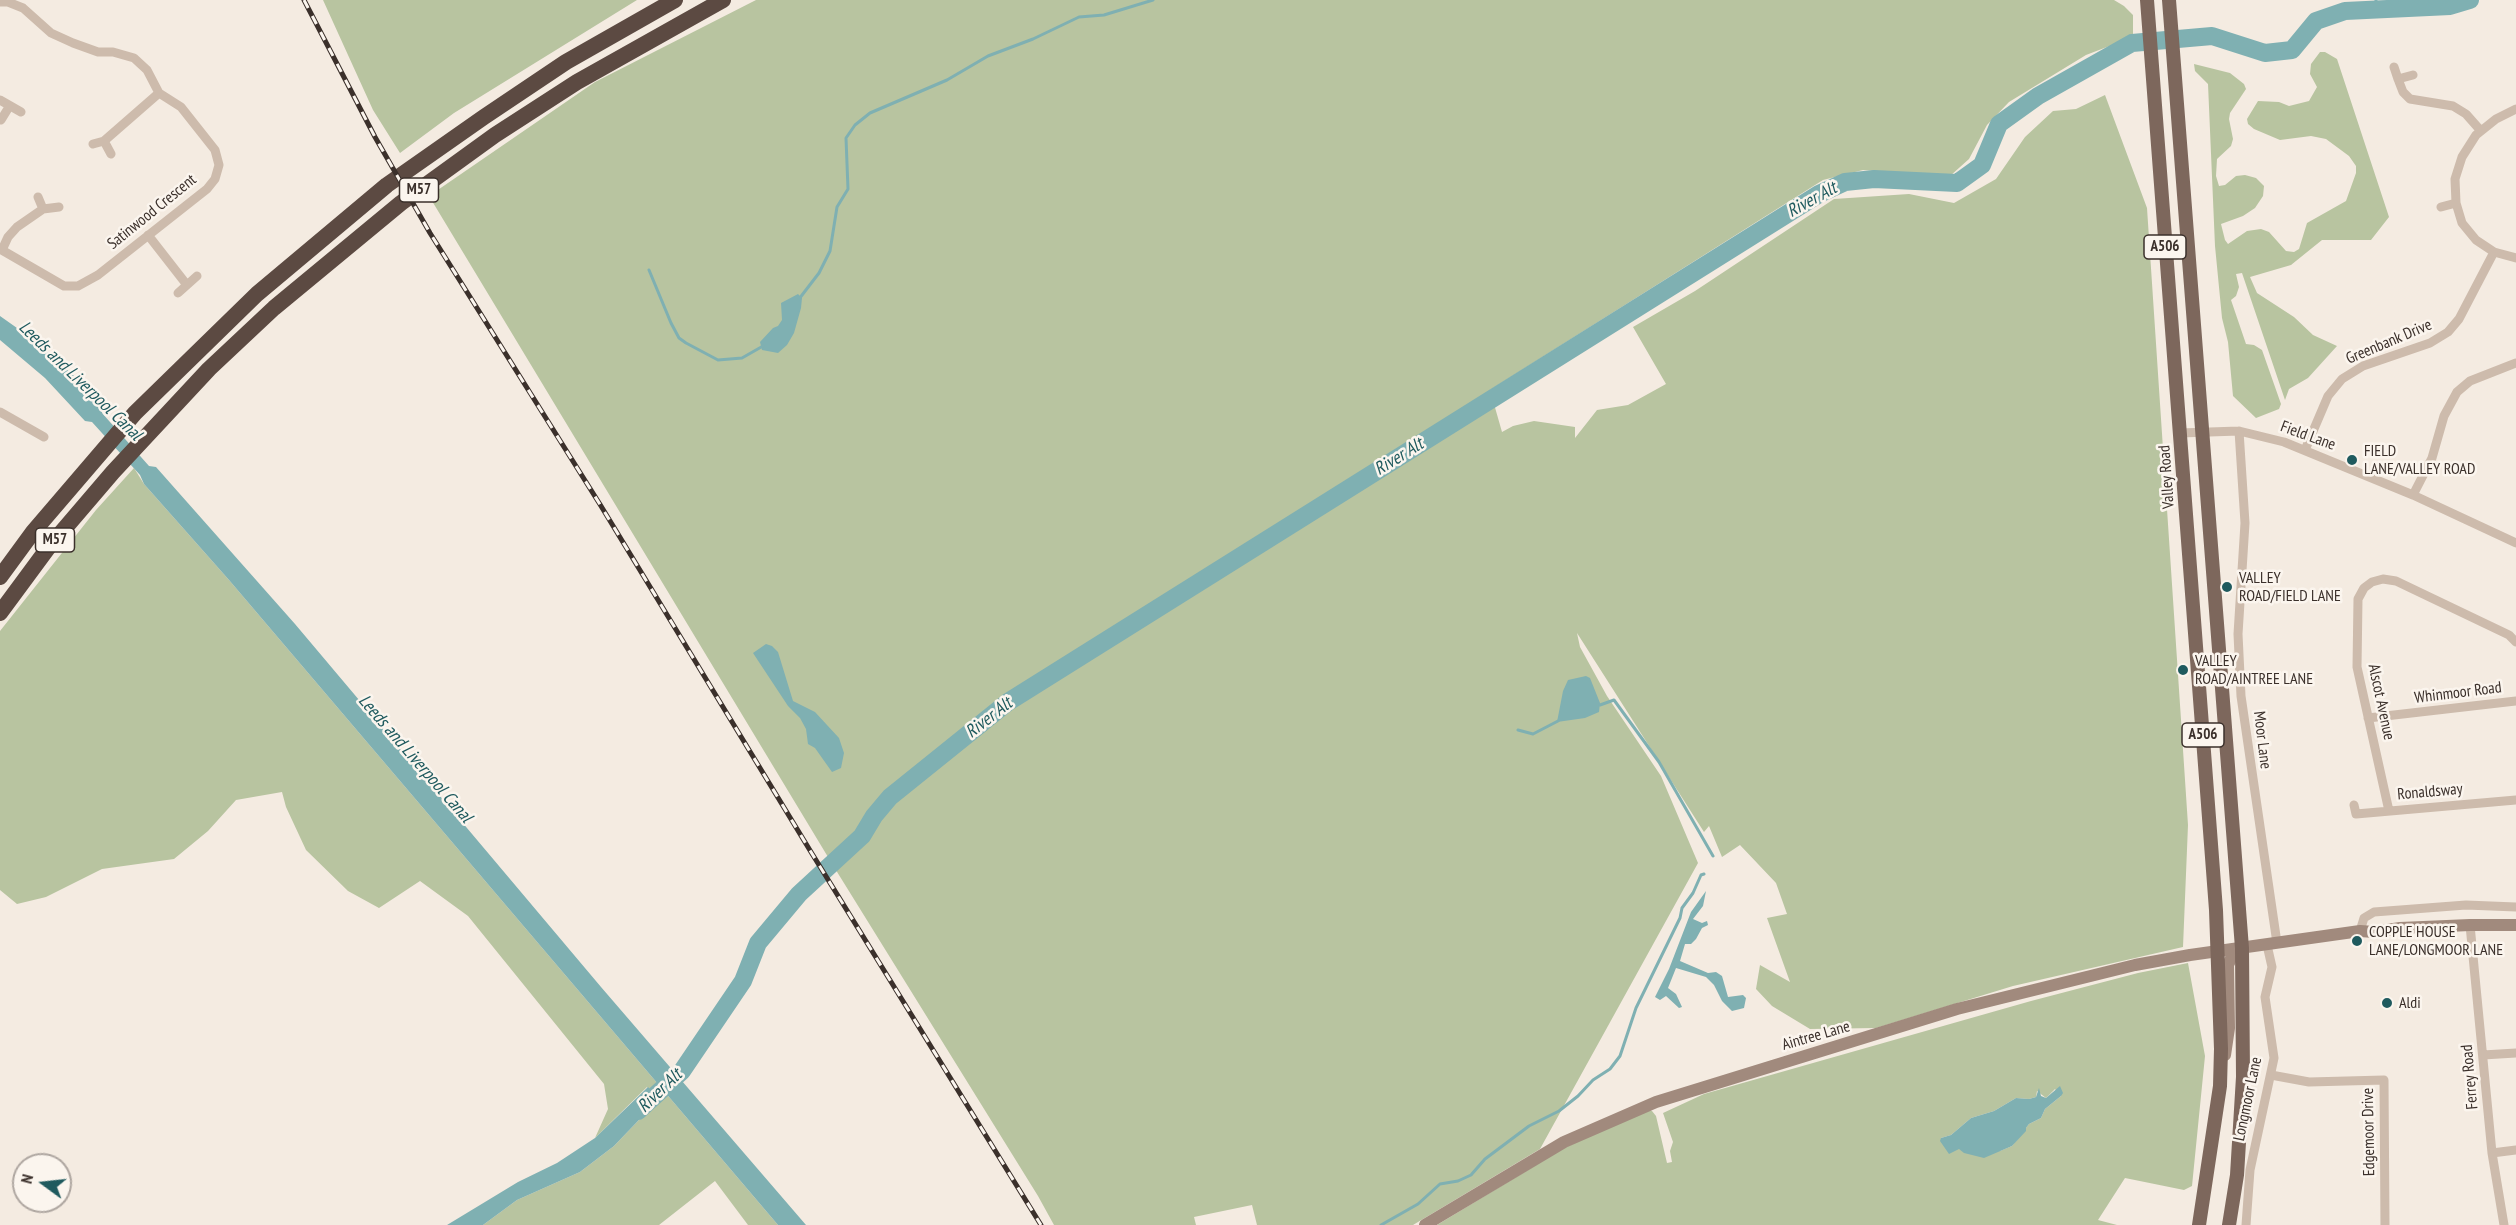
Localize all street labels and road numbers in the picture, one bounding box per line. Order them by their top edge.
street label: Satinwood Crescent [104,170,200,254]
road number: M57 [400,178,438,202]
road number: A506 [2144,235,2186,259]
street label: Greenbank Drive [2343,315,2435,369]
street label: Field Lane [2278,417,2338,455]
street label: Valley Road [2155,445,2179,509]
road number: M57 [36,528,74,552]
street label: Alscot Avenue [2364,662,2398,742]
street label: Whinmoor Road [2413,678,2503,708]
street label: Moor Lane [2249,710,2275,770]
road number: A506 [2182,723,2224,747]
street label: Ronaldsway [2397,780,2463,804]
street label: Aintree Lane [1780,1017,1852,1055]
street label: Ferrey Road [2458,1044,2482,1110]
street label: Longmoor Lane [2230,1055,2266,1143]
street label: Edgemoor Drive [2359,1088,2379,1176]

